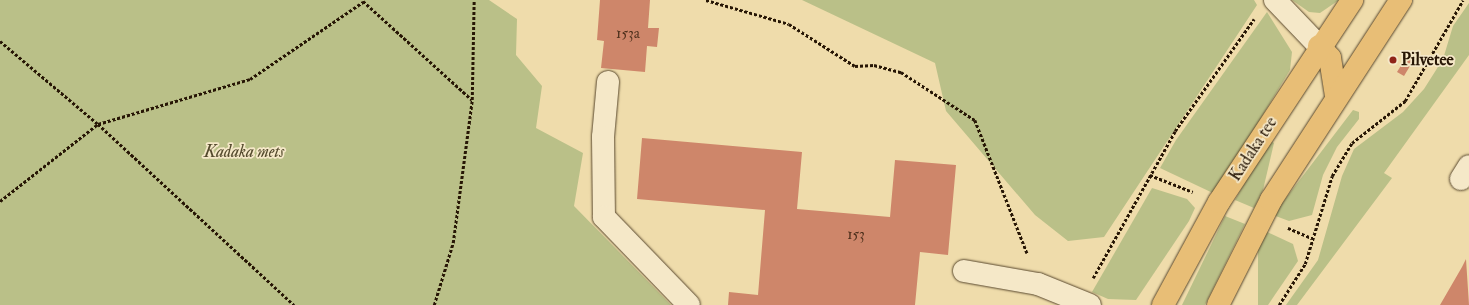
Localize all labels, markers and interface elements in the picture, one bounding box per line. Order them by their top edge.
house number: 153a [616,25,640,43]
place label: Pilvetee [1401,50,1454,70]
marker: Pilvetee [1388,55,1398,65]
street label: Kadaka tee [1225,113,1281,185]
park label: Kadaka mets [204,142,284,162]
house number: 153 [847,226,865,244]

